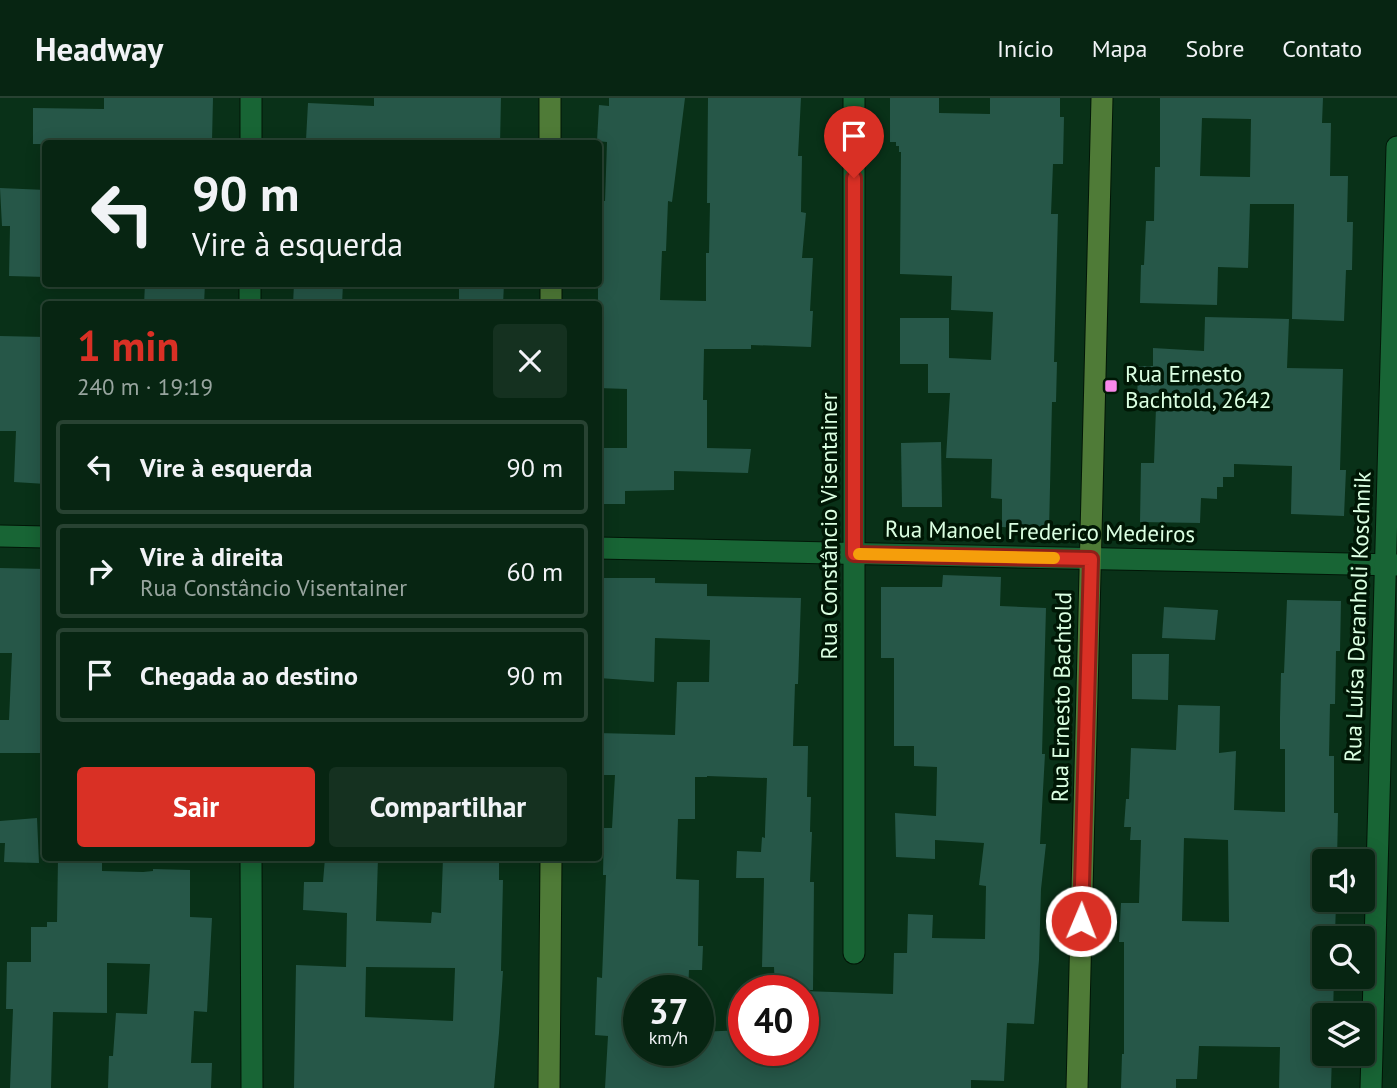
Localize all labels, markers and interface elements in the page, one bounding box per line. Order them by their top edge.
text: Headway [35,27,163,70]
text: Início [997,33,1054,64]
text: Mapa [1092,33,1147,64]
text: Sobre [1185,33,1244,64]
text: Contato [1282,33,1362,64]
pin [824,106,884,178]
icon: arrive [835,117,873,155]
text: 90 m [192,161,299,225]
icon: left [77,168,168,259]
text: Vire à esquerda [192,223,403,265]
text: 1 min [77,318,179,373]
button: close [493,324,567,398]
place label: Rua Ernesto Bachtold, 2642 [1125,359,1271,414]
text: 240 m · 19:19 [77,372,213,401]
marker: Rua Ernesto Bachtold, 2642 [1103,378,1119,394]
street label: Rua Constâncio Visentainer [814,392,843,660]
icon: left [81,448,119,486]
text: Vire à esquerda [140,451,312,484]
text: 90 m [507,451,563,484]
street label: Rua Luísa Deranholi Koschnik [1337,471,1377,763]
street label: Rua Manoel Frederico Medeiros [885,514,1195,548]
text: Vire à direita [140,540,283,573]
icon: right [81,552,119,590]
text: 60 m [507,555,563,588]
text: Rua Constâncio Visentainer [140,573,407,602]
street label: Rua Ernesto Bachtold [1045,592,1077,802]
icon: arrive [81,656,119,694]
text: Chegada ao destino [140,659,358,692]
text: 90 m [507,659,563,692]
button: Sair [77,767,315,847]
button: Compartilhar [329,767,567,847]
map controls [1312,849,1375,1066]
button: sound [1312,849,1375,912]
position arrow [1044,884,1118,958]
button: search [1312,926,1375,989]
speed limit sign: 40 [728,975,819,1066]
text: 37 [649,988,688,1034]
button: layers [1312,1003,1375,1066]
text: km/h [649,1026,688,1049]

